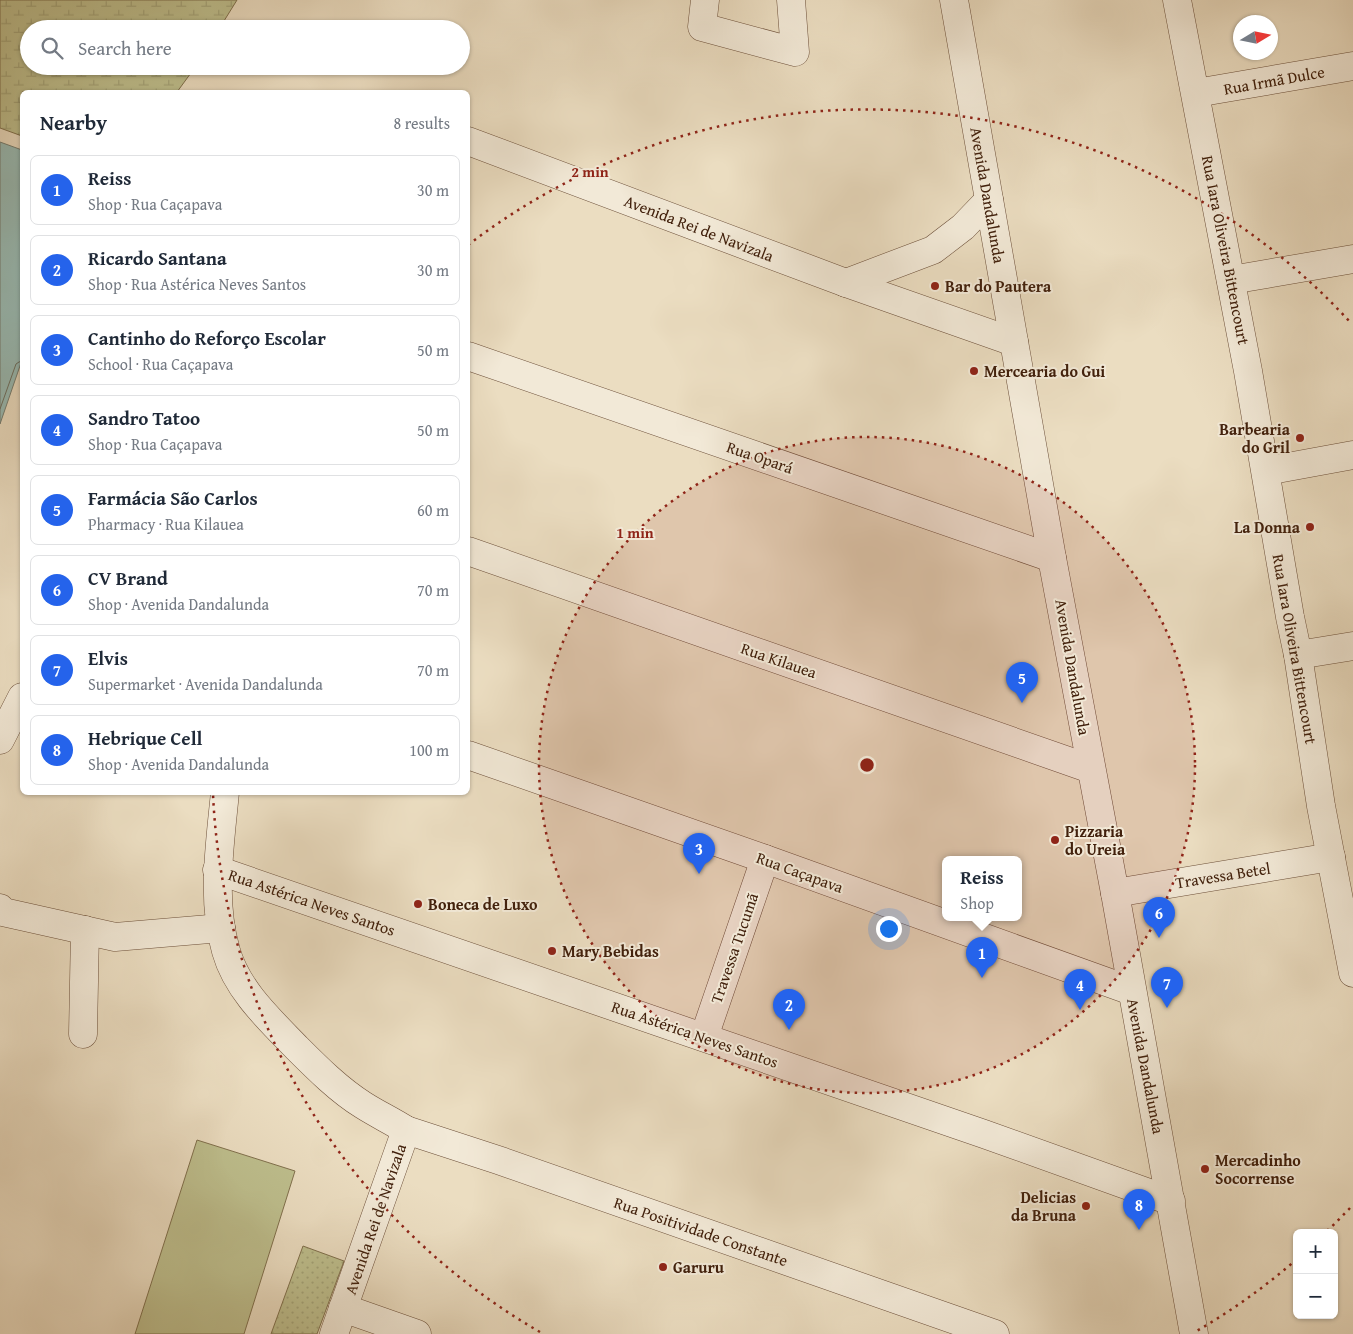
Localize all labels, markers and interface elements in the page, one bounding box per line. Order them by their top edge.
north arrow [1233,15,1278,60]
search box [20,20,470,75]
icon: search [38,34,66,62]
text: Search here [78,34,172,62]
street label: Rua Irmã Dulce [1222,59,1326,101]
text: Nearby [40,107,107,138]
text: 8 results [393,111,450,135]
street label: Avenida Dandalunda [964,125,1012,265]
street label: Rua Iara Oliveira Bittencourt [1196,153,1256,347]
text: 2 min [571,161,609,182]
text: Reiss [88,164,131,192]
text: 1 [53,178,61,202]
text: 30 m [417,178,449,202]
street label: Avenida Rei de Navizala [621,188,778,268]
text: Shop · Rua Caçapava [88,192,222,216]
text: Ricardo Santana [88,244,227,272]
text: 2 [53,258,61,282]
text: 30 m [417,258,449,282]
text: Shop · Rua Astérica Neves Santos [88,272,306,296]
place label: Bar do Pautera [945,274,1052,298]
marker: Bar do Pautera [929,280,941,292]
text: Cantinho do Reforço Escolar [88,324,326,352]
text: 3 [53,338,61,362]
text: 50 m [417,338,449,362]
text: School · Rua Caçapava [88,352,233,376]
place label: Mercearia do Gui [984,359,1105,383]
marker: Mercearia do Gui [968,365,980,377]
text: Sandro Tatoo [88,404,200,432]
place label: Barbearia do Gril [1219,417,1291,459]
text: 4 [53,418,61,442]
text: 50 m [417,418,449,442]
text: Shop · Rua Caçapava [88,432,222,456]
marker: Barbearia do Gril [1294,432,1306,444]
street label: Rua Opará [723,434,797,480]
text: Farmácia São Carlos [88,484,258,512]
text: 5 [53,498,61,522]
text: 60 m [417,498,449,522]
text: Pharmacy · Rua Kilauea [88,512,244,536]
place label: La Donna [1234,515,1301,539]
marker: La Donna [1304,521,1316,533]
text: 1 min [616,522,654,543]
street label: Rua Iara Oliveira Bittencourt [1266,552,1324,746]
text: CV Brand [88,564,168,592]
text: 6 [53,578,61,602]
text: 70 m [417,578,449,602]
text: Shop · Avenida Dandalunda [88,592,269,616]
street label: Avenida Dandalunda [1049,597,1097,737]
street label: Rua Kilauea [738,636,821,684]
text: Elvis [88,644,128,672]
text: 7 [53,658,61,682]
text: 70 m [417,658,449,682]
pin: 5 [1006,662,1038,703]
text: Supermarket · Avenida Dandalunda [88,672,323,696]
text: Hebrique Cell [88,724,202,752]
text: 8 [53,738,61,762]
text: 100 m [409,738,449,762]
text: Shop · Avenida Dandalunda [88,752,269,776]
centre of rings [858,756,876,774]
place label: Pizzaria do Ureia [1065,819,1126,861]
pin: 3 [683,833,715,874]
marker: Pizzaria do Ureia [1049,834,1061,846]
street label: Rua Caçapava [753,845,847,899]
popup [942,856,1022,921]
street label: Travessa Betel [1174,856,1273,894]
street label: Rua Astérica Neves Santos [225,862,399,942]
text: Reiss [960,863,1004,891]
street label: Travessa Tucumã [704,889,764,1007]
text: Shop [960,891,994,915]
place label: Boneca de Luxo [428,892,538,916]
pin: 6 [1143,897,1175,938]
marker: Boneca de Luxo [412,898,424,910]
your location [876,916,902,942]
pin: 1 [966,937,998,978]
place label: Mary Bebidas [562,939,659,963]
marker: Mary Bebidas [546,945,558,957]
pin: 7 [1151,967,1183,1008]
pin: 4 [1064,969,1096,1010]
pin: 2 [773,989,805,1030]
street label: Rua Astérica Neves Santos [608,994,782,1074]
street label: Avenida Dandalunda [1121,996,1171,1136]
street label: Avenida Rei de Navizala [338,1140,412,1298]
place label: Mercadinho Socorrense [1215,1148,1301,1190]
marker: Mercadinho Socorrense [1199,1163,1211,1175]
place label: Delicias da Bruna [1011,1185,1077,1227]
pin: 8 [1123,1189,1155,1230]
street label: Rua Positividade Constante [611,1190,791,1272]
marker: Delicias da Bruna [1080,1200,1092,1212]
map controls [1293,1229,1338,1319]
button: + [1293,1229,1338,1274]
place label: Garuru [673,1255,725,1279]
marker: Garuru [657,1261,669,1273]
button: − [1293,1274,1338,1319]

